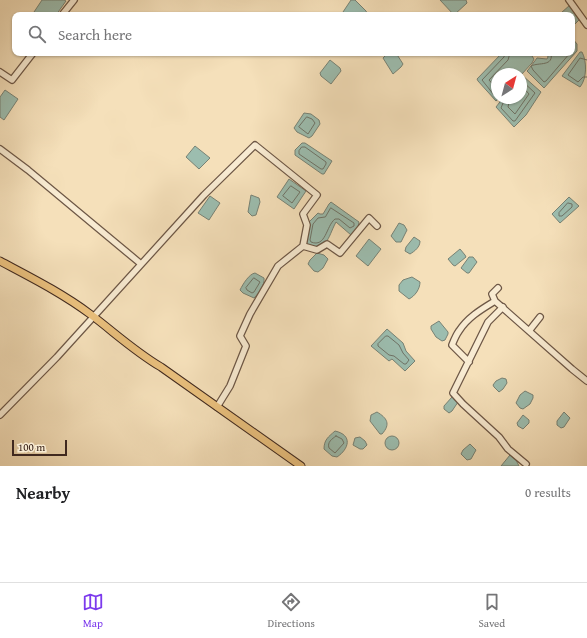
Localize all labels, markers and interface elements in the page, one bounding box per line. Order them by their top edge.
search box [12,12,575,56]
icon: search [26,23,48,45]
text: Search here [58,24,132,45]
north arrow [491,68,527,104]
scale bar [12,438,67,457]
text: 100 m [18,439,45,455]
text: Nearby [16,480,70,505]
text: 0 results [525,483,571,502]
tab: Map [82,591,104,631]
tab: Directions [268,591,315,631]
tab: Saved [478,591,505,631]

